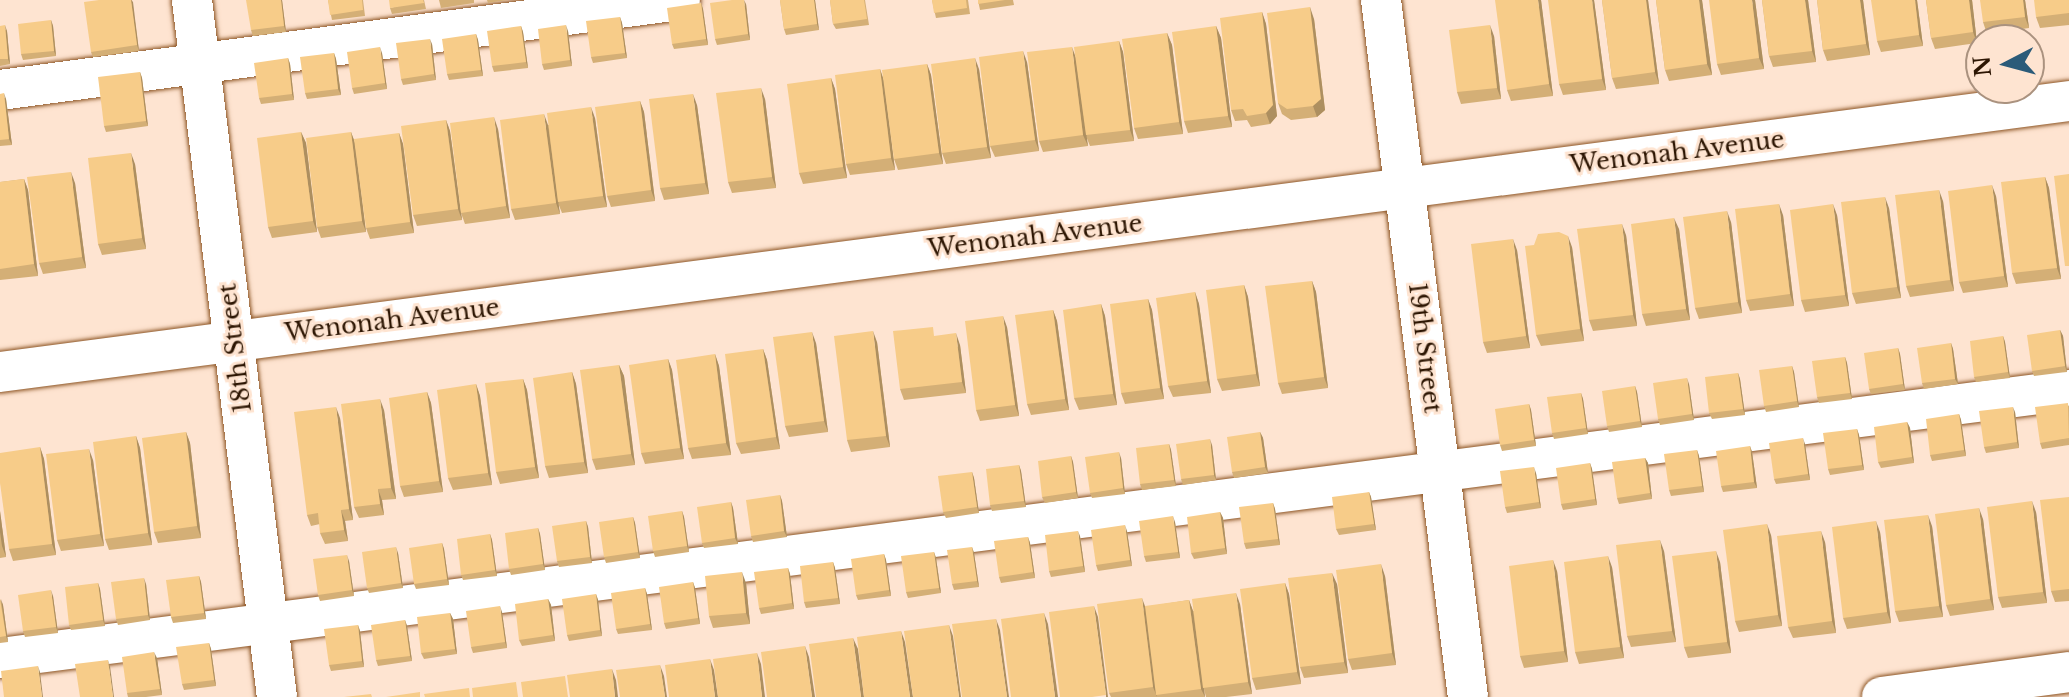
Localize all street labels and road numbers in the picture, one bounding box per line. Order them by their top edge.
street label: Wenonah Avenue [1568,124,1786,180]
street label: Wenonah Avenue [926,208,1144,264]
street label: 19th Street [1403,281,1447,415]
street label: 18th Street [213,282,257,414]
street label: Wenonah Avenue [283,292,501,348]

